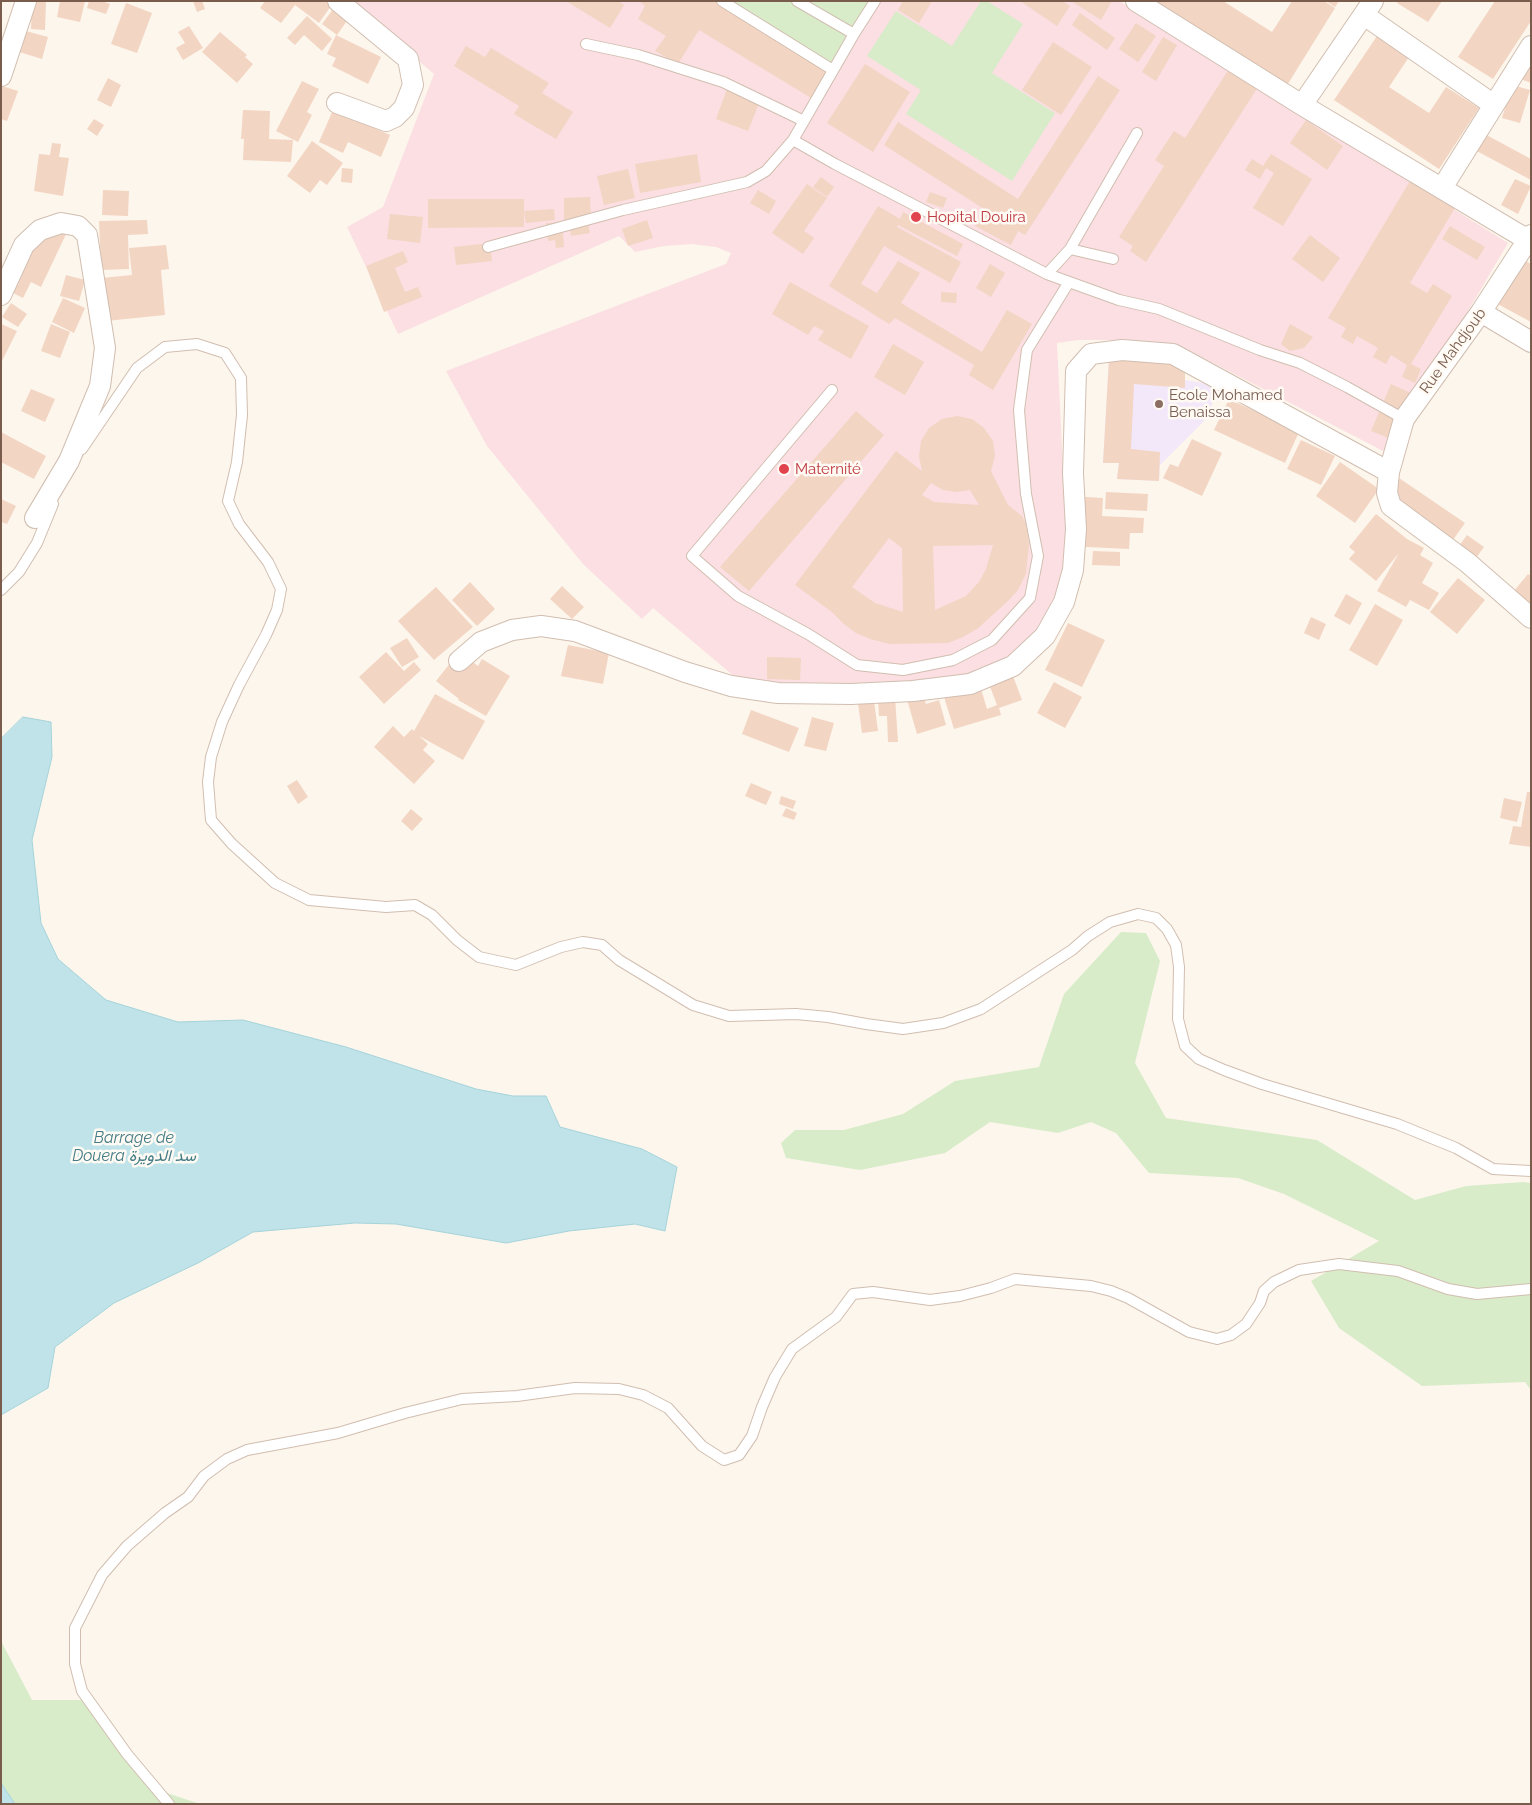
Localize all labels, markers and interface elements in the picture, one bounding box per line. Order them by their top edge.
place label: Hopital Douira [927,208,1026,226]
marker: Hopital Douira [909,210,923,224]
street label: Rue Mahdjoub [1416,305,1490,397]
place label: Ecole Mohamed Benaissa [1169,386,1282,421]
marker: Ecole Mohamed Benaissa [1153,398,1165,410]
place label: Maternité [795,460,861,478]
marker: Maternité [777,462,791,476]
water label: Barrage de Douera سد الدويرة [72,1128,196,1166]

